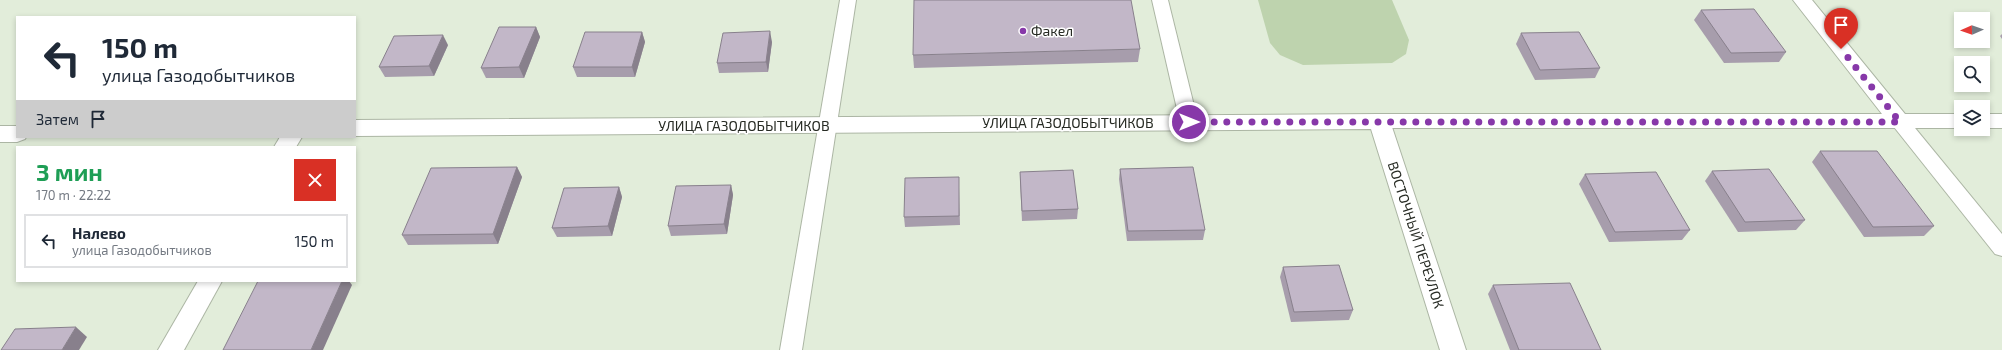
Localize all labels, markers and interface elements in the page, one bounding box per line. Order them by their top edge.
pin [1824,8,1858,49]
north arrow [1954,12,1990,48]
map controls [1954,12,1990,136]
icon: arrive [1830,14,1852,36]
place label: Факел [1031,22,1073,39]
marker: Факел [1018,26,1028,36]
text: 150 m [102,30,178,64]
icon: left [36,32,88,84]
button: search [1954,56,1990,92]
text: улица Газодобытчиков [102,64,295,86]
button: layers [1954,100,1990,136]
position arrow [1168,101,1210,143]
icon: arrive [87,108,109,130]
text: Затем [36,110,79,128]
street label: УЛИЦА ГАЗОДОБЫТЧИКОВ [982,114,1154,131]
street label: УЛИЦА ГАЗОДОБЫТЧИКОВ [658,117,830,134]
text: 3 мин [36,157,103,186]
button: close [294,159,336,201]
street label: ВОСТОЧНЫЙ ПЕРЕУЛОК [1385,159,1448,310]
text: 170 m · 22:22 [36,187,111,203]
text: Налево [72,224,126,242]
icon: left [38,230,60,252]
text: 150 m [294,232,334,250]
text: улица Газодобытчиков [72,242,212,258]

